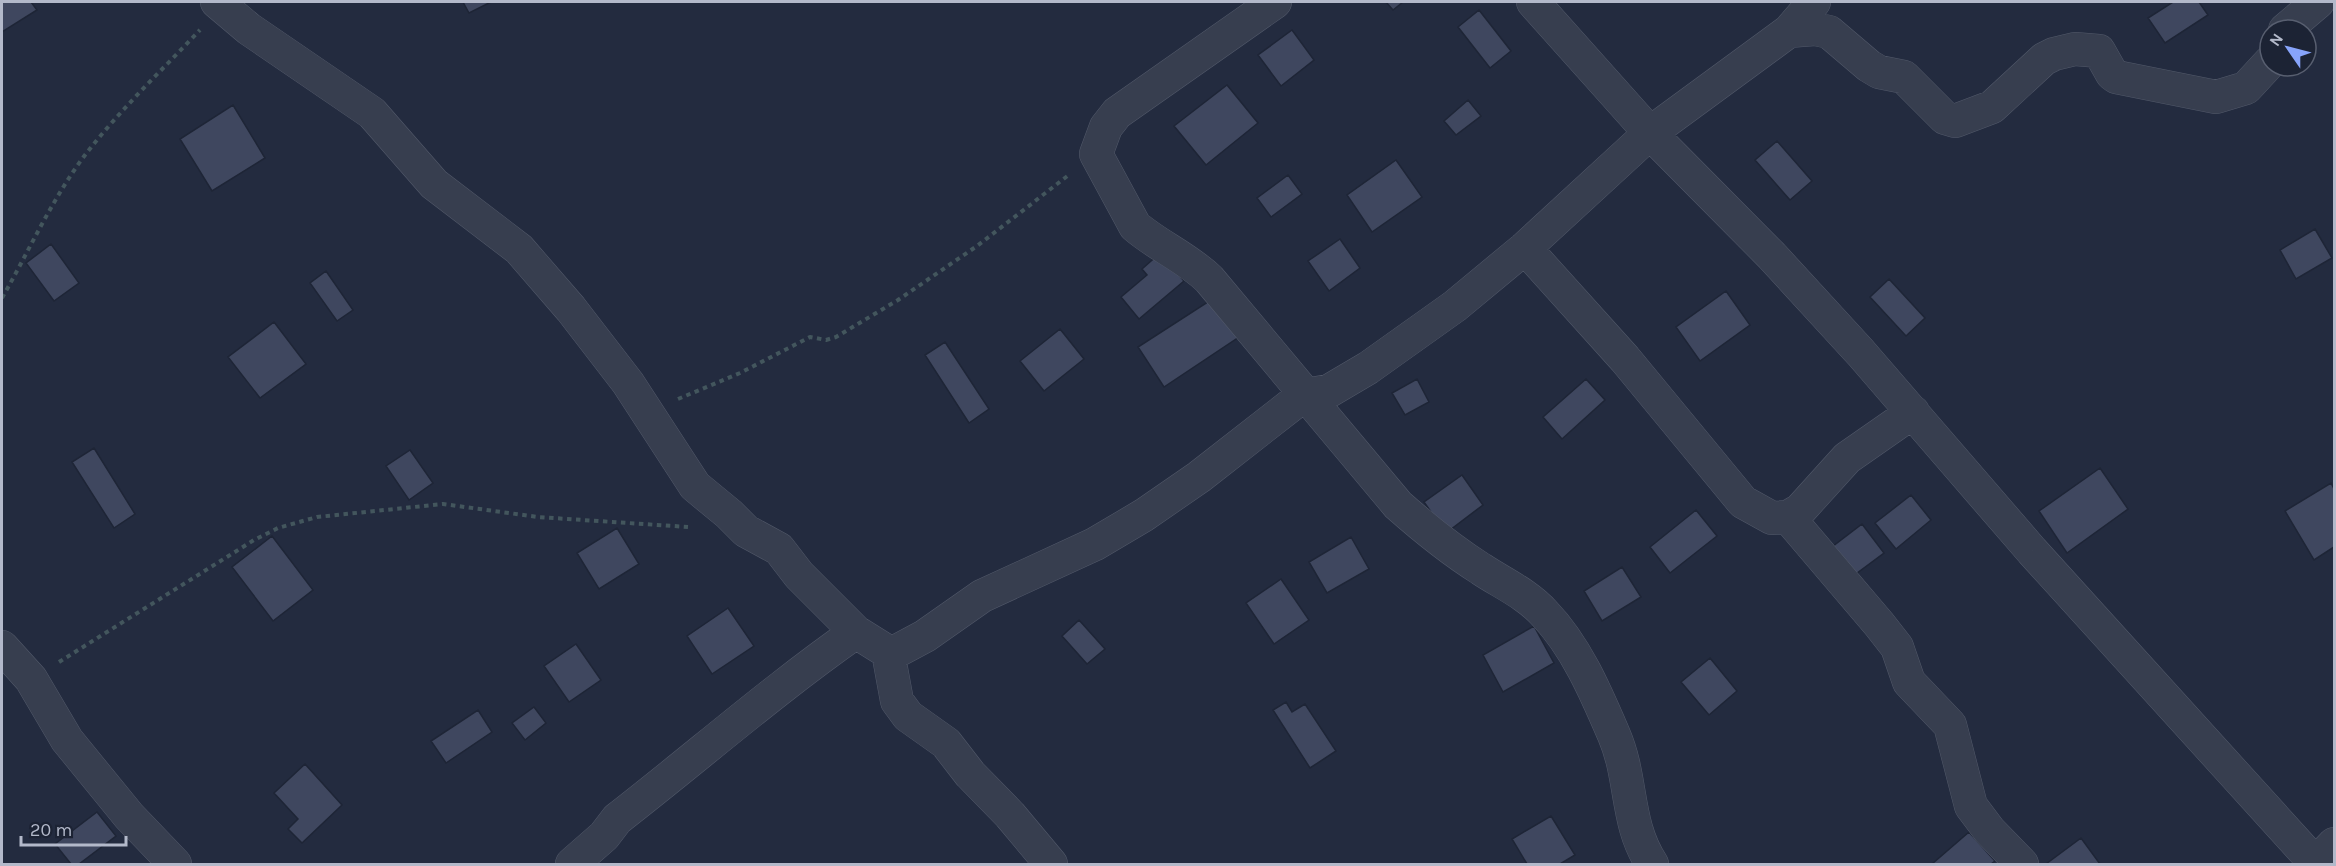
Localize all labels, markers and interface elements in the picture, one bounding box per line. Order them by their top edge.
north arrow [2258,18,2318,78]
text: N [2265,30,2287,50]
scale bar [21,809,126,847]
text: 20 m [30,819,72,841]

